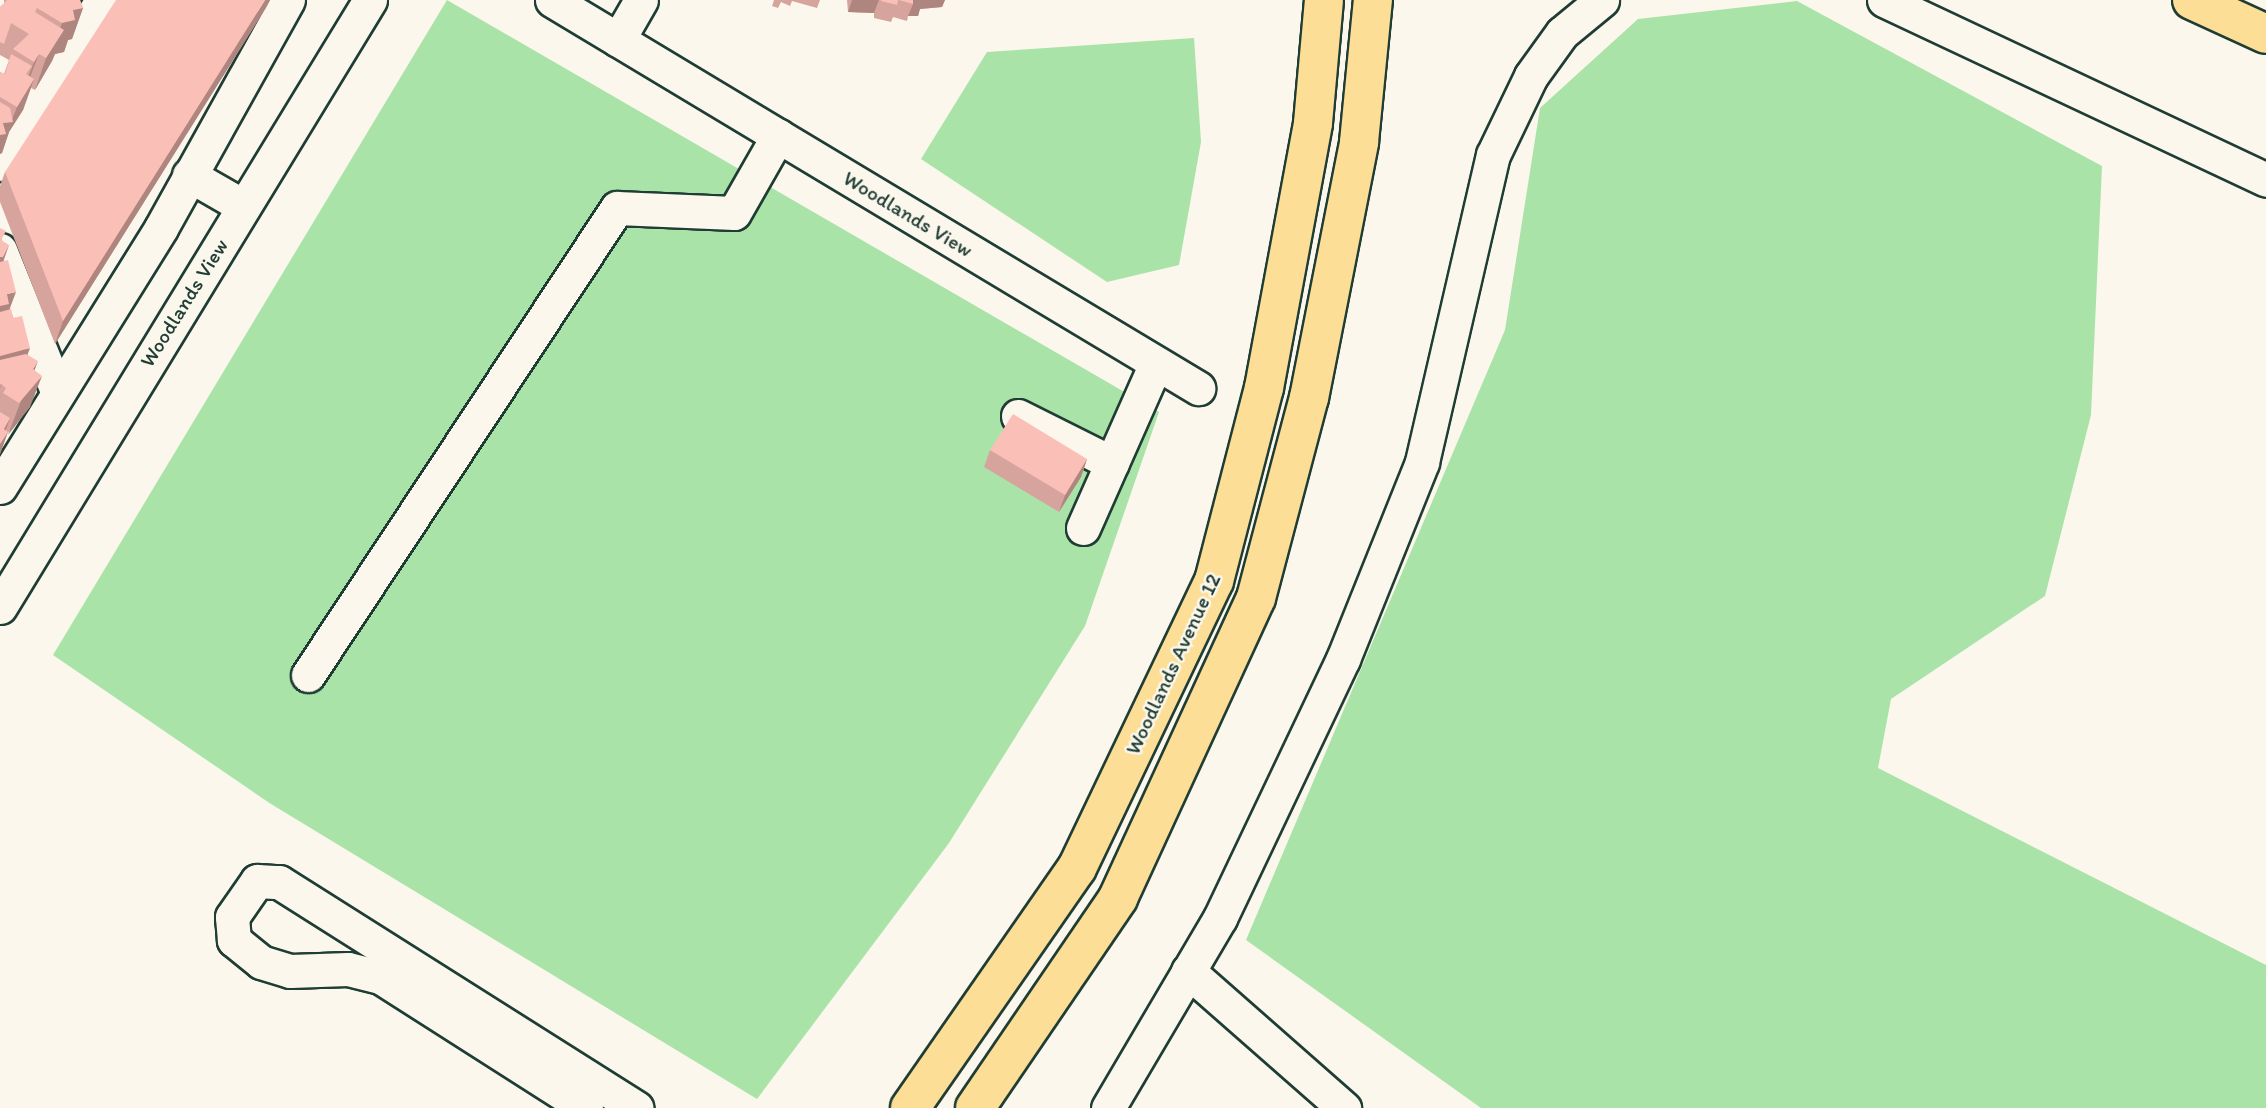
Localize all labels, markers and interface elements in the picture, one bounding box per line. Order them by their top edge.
street label: Woodlands View [839,165,977,263]
street label: Woodlands View [134,234,234,372]
street label: Woodlands Avenue 12 [1120,570,1226,758]

